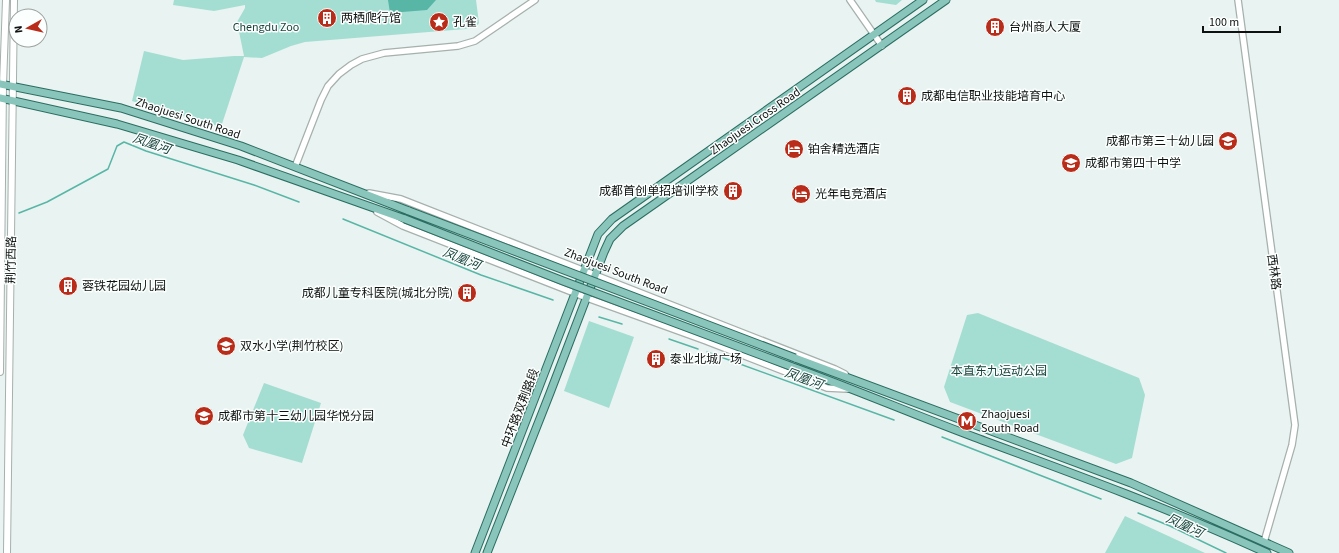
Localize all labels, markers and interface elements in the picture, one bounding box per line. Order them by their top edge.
building icon: 两栖爬行馆 [316,7,338,29]
north arrow [8,8,48,48]
scale bar [1203,8,1280,34]
place label: 两栖爬行馆 [341,10,401,27]
place icon: 孔雀 [428,11,450,33]
place label: 孔雀 [453,14,477,31]
text: 100 m [1209,14,1239,31]
building icon: 台州商人大厦 [984,16,1006,38]
park label: Chengdu Zoo [233,19,299,36]
place label: 台州商人大厦 [1009,19,1081,36]
text: N [11,25,27,34]
street label: Zhaojuesi Cross Road [707,84,804,159]
building icon: 成都电信职业技能培育中心 [896,85,918,107]
place label: 成都电信职业技能培育中心 [921,88,1065,105]
street label: Zhaojuesi South Road [133,93,243,143]
water label: 凤凰河 [130,129,176,160]
school or university icon: 成都市第三十幼儿园 [1217,130,1239,152]
place label: 成都市第三十幼儿园 [1106,133,1214,150]
hotel icon: 铂舍精选酒店 [783,138,805,160]
place label: 铂舍精选酒店 [808,141,880,158]
school or university icon: 成都市第四十中学 [1060,152,1082,174]
place label: 成都市第四十中学 [1085,155,1181,172]
building icon: 成都首创单招培训学校 [722,180,744,202]
place label: 成都首创单招培训学校 [599,183,719,200]
hotel icon: 光年电竞酒店 [790,183,812,205]
place label: 光年电竞酒店 [815,186,887,203]
street label: 荆竹西路 [3,236,20,284]
water label: 凤凰河 [440,243,486,276]
street label: Zhaojuesi South Road [562,244,670,299]
street label: 西林路 [1263,253,1284,291]
building icon: 蓉铁花园幼儿园 [57,275,79,297]
place label: 蓉铁花园幼儿园 [82,278,166,295]
building icon: 成都儿童专科医院(城北分院) [456,282,478,304]
place label: 成都儿童专科医院(城北分院) [302,285,453,302]
school or university icon: 双水小学(荆竹校区) [215,335,237,357]
place label: 双水小学(荆竹校区) [240,338,343,355]
building icon: 泰业北城广场 [645,348,667,370]
place label: 泰业北城广场 [670,351,742,368]
park label: 本直东九运动公园 [951,363,1047,380]
water label: 凤凰河 [782,364,828,395]
street label: 中环路双荆路段 [497,366,543,450]
school or university icon: 成都市第十三幼儿园华悦分园 [193,405,215,427]
place label: Zhaojuesi South Road [981,406,1039,437]
place label: 成都市第十三幼儿园华悦分园 [218,408,374,425]
metro station icon: Zhaojuesi South Road [956,410,978,432]
water label: 凤凰河 [1163,510,1209,544]

